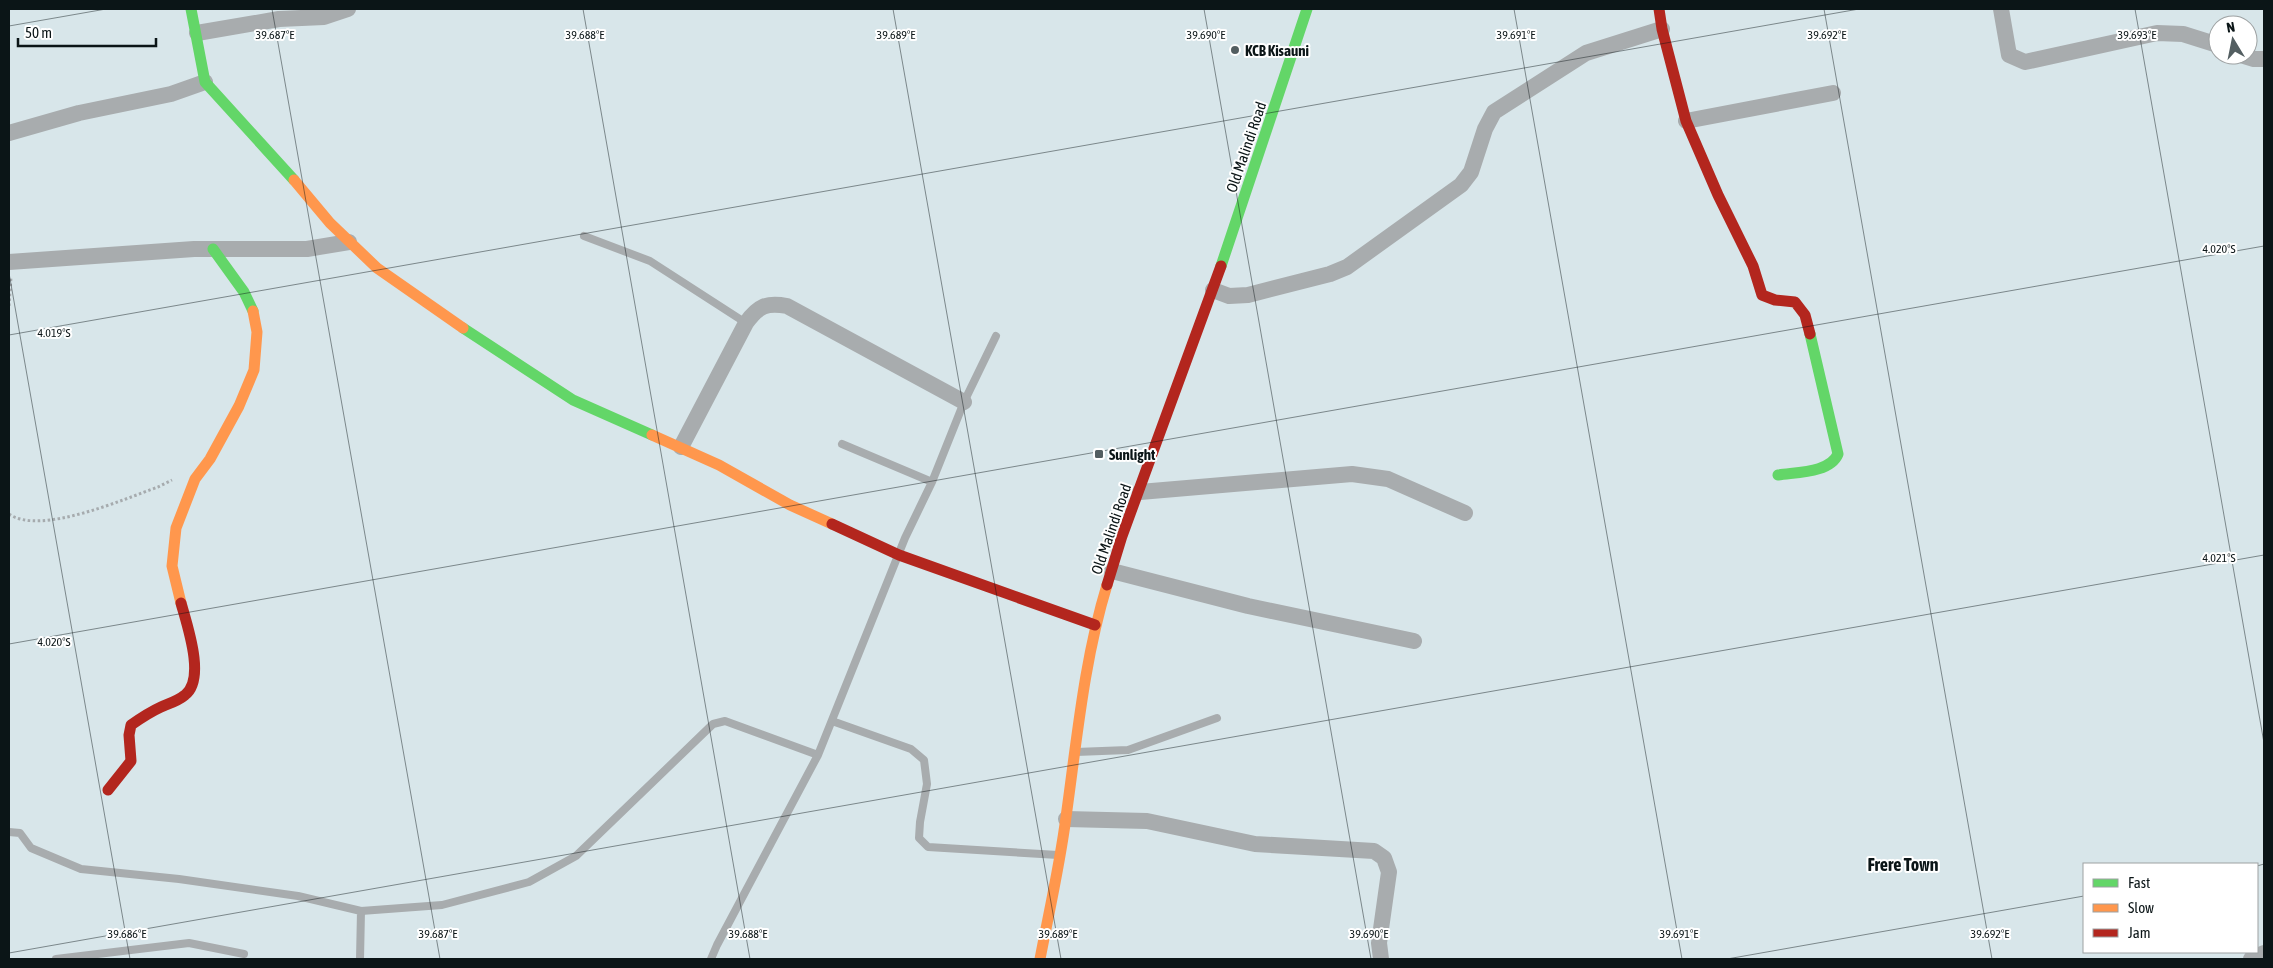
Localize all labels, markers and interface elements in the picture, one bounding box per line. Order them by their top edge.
scale bar [18,15,155,47]
north arrow [2208,15,2258,65]
text: N [2225,19,2236,36]
text: 50 m [25,24,52,41]
text: 39.687°E [256,28,294,42]
text: 39.688°E [566,28,604,42]
text: 39.689°E [877,28,915,42]
text: 39.690°E [1187,28,1225,42]
text: 39.691°E [1497,28,1535,42]
text: 39.692°E [1808,28,1846,42]
text: 39.693°E [2118,28,2156,42]
place label: KCB Kisauni [1245,42,1309,59]
marker: KCB Kisauni [1229,44,1241,56]
street label: Old Malindi Road [1223,99,1269,195]
text: 4.020°S [2202,242,2236,256]
text: 4.019°S [37,326,71,340]
place label: Sunlight [1109,446,1156,463]
marker: Sunlight [1093,448,1105,460]
street label: Old Malindi Road [1088,481,1134,577]
text: 4.021°S [2202,551,2236,565]
text: 4.020°S [37,635,71,649]
district label: Frere Town [1868,854,1939,875]
legend [2083,863,2258,953]
text: Fast [2128,874,2150,891]
text: Slow [2128,899,2154,916]
text: Jam [2128,924,2151,941]
text: 39.686°E [108,927,146,941]
text: 39.687°E [419,927,457,941]
text: 39.688°E [729,927,767,941]
text: 39.689°E [1039,927,1077,941]
text: 39.690°E [1350,927,1388,941]
text: 39.691°E [1660,927,1698,941]
text: 39.692°E [1971,927,2009,941]

